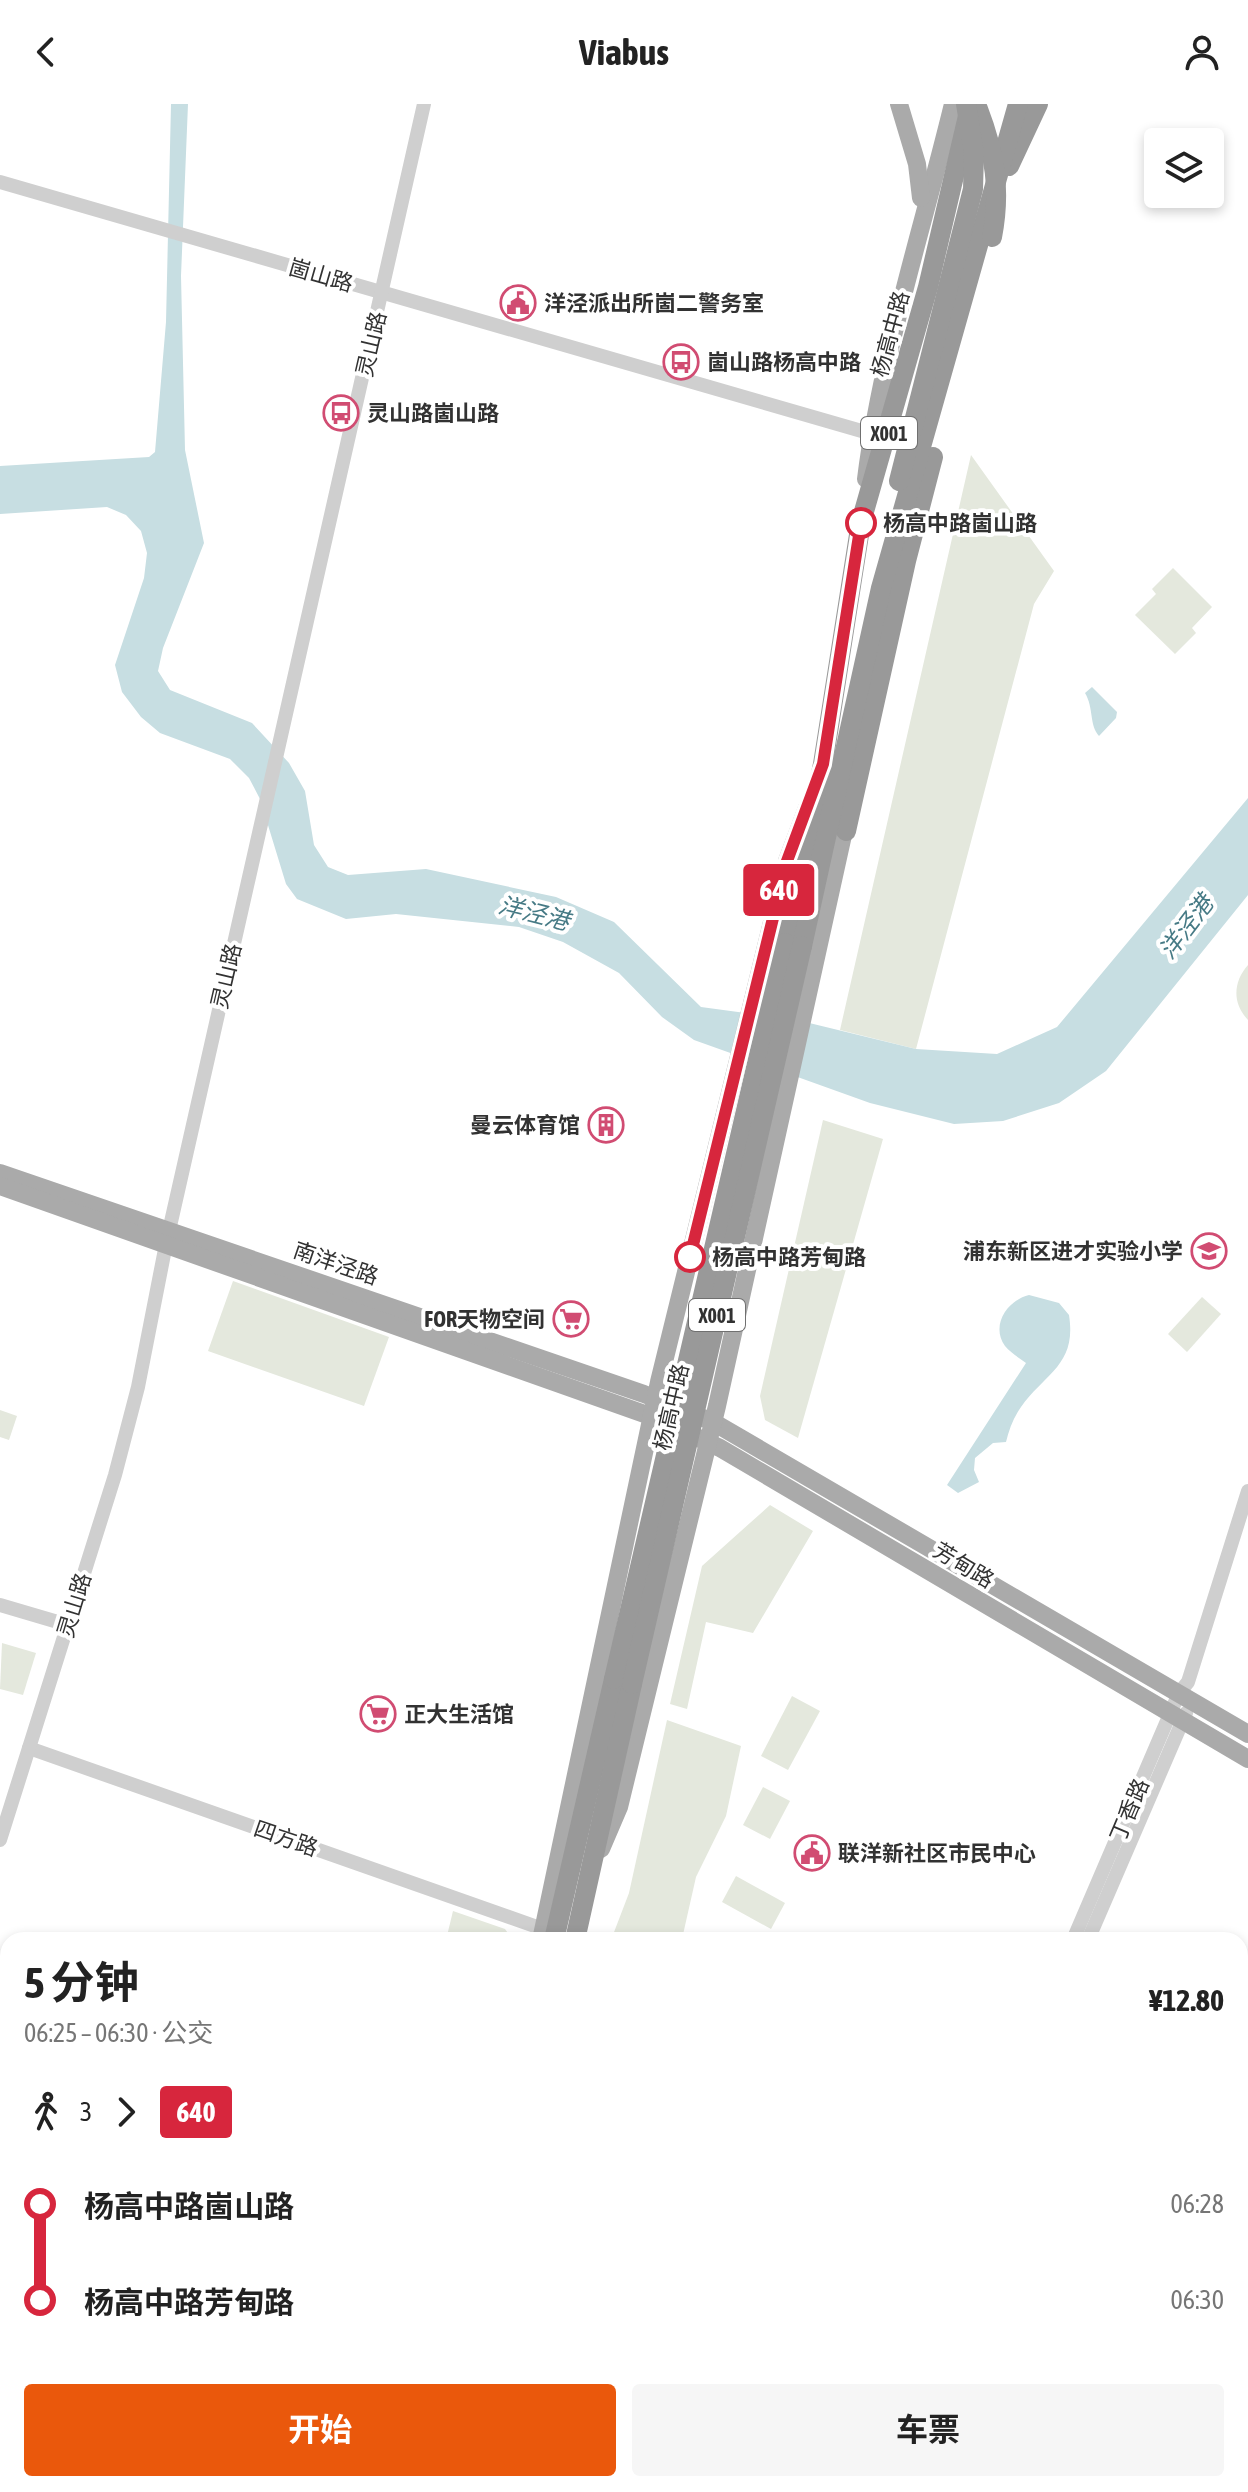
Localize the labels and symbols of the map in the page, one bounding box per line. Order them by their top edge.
street label: 崮山路 [286,253,356,297]
public building icon: 洋泾派出所崮二警务室 [499,284,537,322]
street label: 杨高中路 [866,288,914,380]
place label: 洋泾派出所崮二警务室 [544,290,764,316]
street label: 灵山路 [351,309,391,379]
bus stop icon: 崮山路杨高中路 [662,343,700,381]
place label: 崮山路杨高中路 [707,349,861,375]
bus stop icon: 灵山路崮山路 [322,394,360,432]
place label: 灵山路崮山路 [367,400,499,426]
road number: X001 [861,417,917,449]
marker: 杨高中路崮山路 [846,508,876,538]
place label: 杨高中路崮山路 [883,510,1037,536]
line badge: 640 [733,864,825,916]
water label: 洋泾港 [1154,888,1220,964]
water label: 洋泾港 [496,891,575,936]
street label: 灵山路 [206,941,246,1011]
building icon: 曼云体育馆 [587,1106,625,1144]
place label: 曼云体育馆 [470,1112,580,1138]
school or university icon: 浦东新区进才实验小学 [1190,1232,1228,1270]
street label: 南洋泾路 [290,1236,382,1290]
place label: 浦东新区进才实验小学 [963,1238,1183,1264]
marker: 杨高中路芳甸路 [675,1242,705,1272]
place label: 杨高中路芳甸路 [712,1244,866,1270]
road number: X001 [689,1299,745,1331]
supermarket icon: FOR天物空间 [552,1300,590,1338]
place label: FOR天物空间 [424,1306,545,1332]
street label: 杨高中路 [648,1361,694,1453]
street label: 芳甸路 [929,1537,999,1593]
street label: 灵山路 [52,1570,96,1640]
supermarket icon: 正大生活馆 [359,1695,397,1733]
place label: 正大生活馆 [404,1701,514,1727]
street label: 丁香路 [1104,1775,1154,1845]
street label: 四方路 [251,1815,321,1861]
public building icon: 联洋新社区市民中心 [793,1834,831,1872]
place label: 联洋新社区市民中心 [838,1840,1036,1866]

